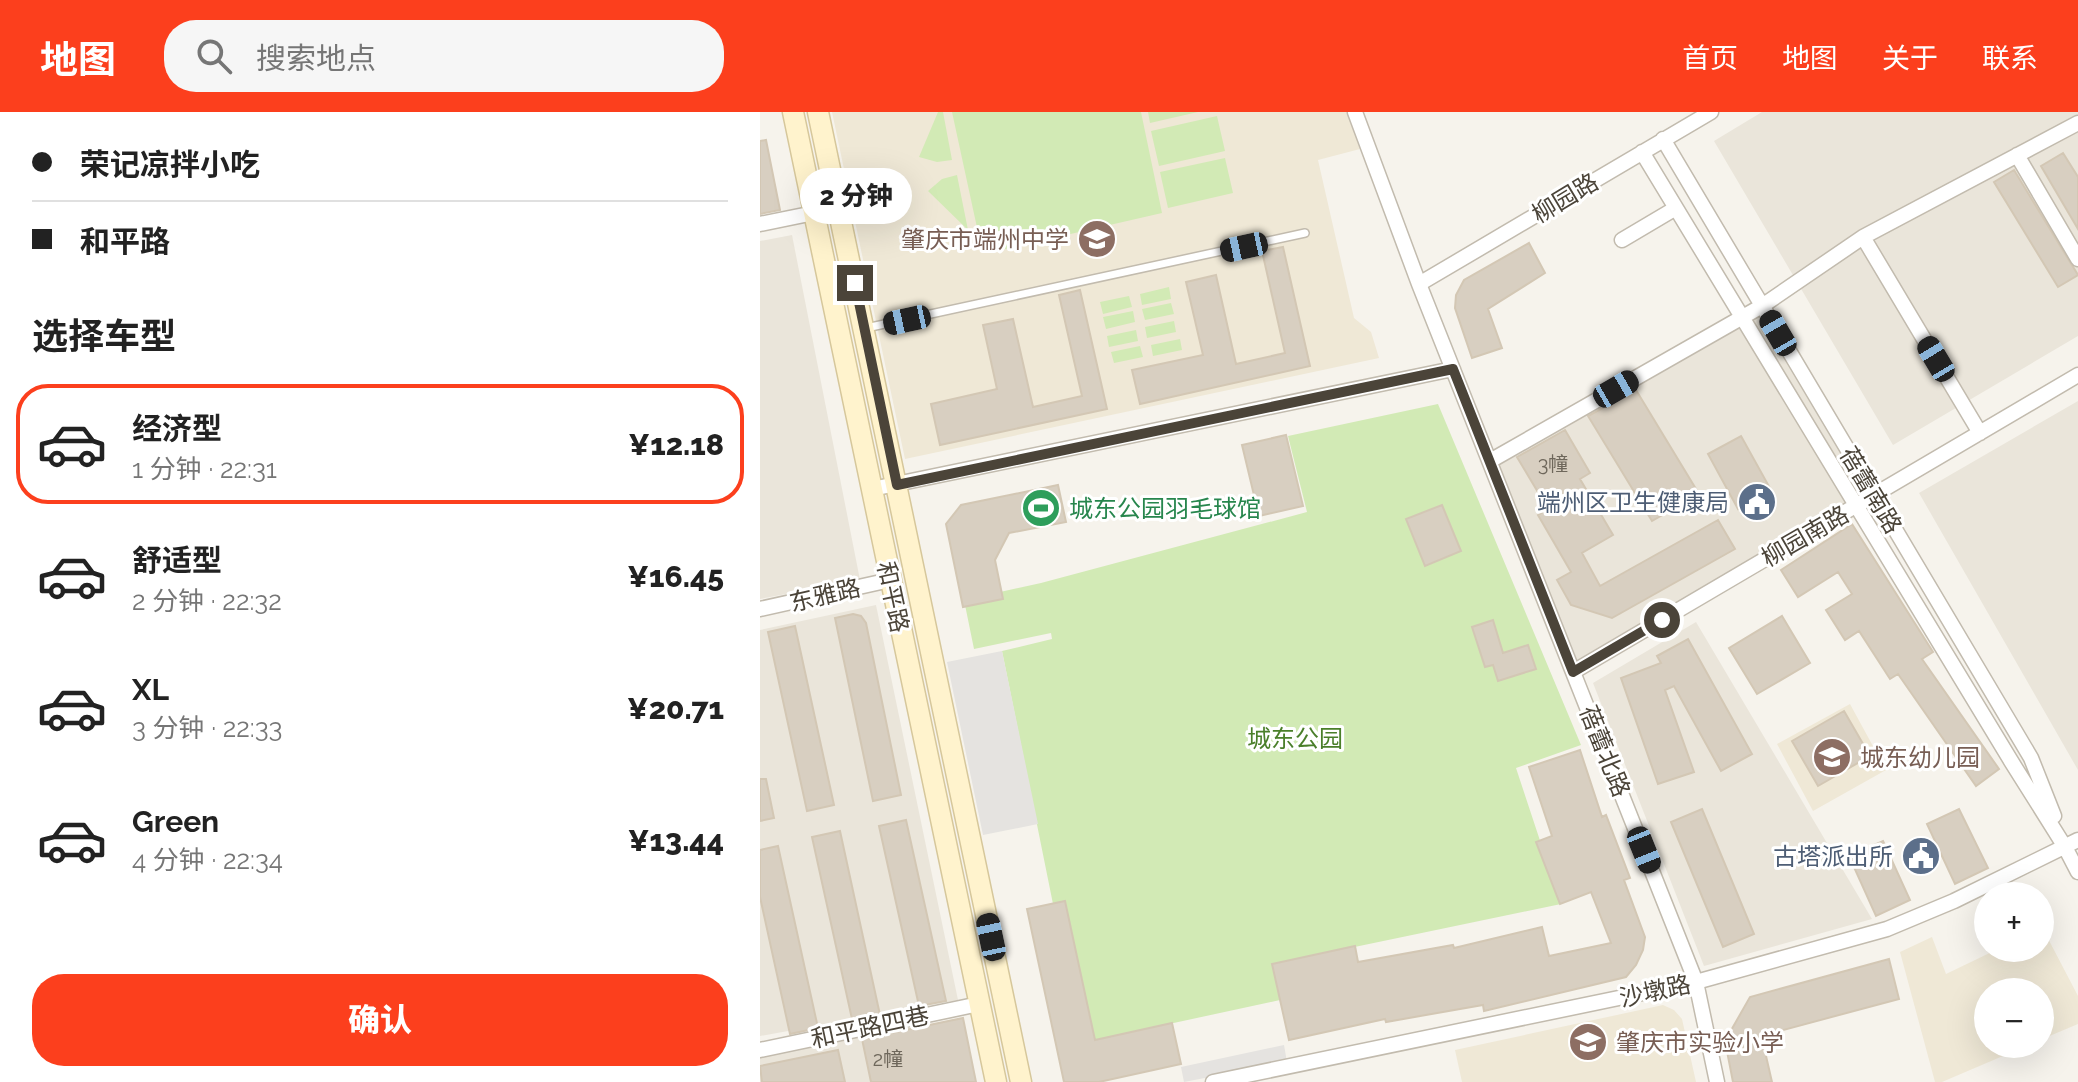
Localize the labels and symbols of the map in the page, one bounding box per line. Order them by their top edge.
callout: 2 分钟 [799,167,911,223]
street label: 柳园路 [1527,167,1603,229]
school or university icon: 肇庆市端州中学 [1076,218,1118,260]
place label: 肇庆市端州中学 [901,225,1069,254]
car [1218,230,1270,264]
route end [837,265,873,301]
car [881,303,933,337]
car [1756,306,1800,360]
car [1913,332,1959,386]
car [1589,367,1643,411]
street label: 蓓蕾南路 [1834,441,1908,539]
house number: 3幢 [1538,452,1568,476]
public building icon: 端州区卫生健康局 [1736,481,1778,523]
sports icon: 城东公园羽毛球馆 [1020,487,1062,529]
place label: 端州区卫生健康局 [1537,488,1729,517]
place label: 城东公园羽毛球馆 [1069,494,1261,523]
street label: 柳园南路 [1756,499,1854,573]
street label: 和平路 [871,559,915,635]
street label: 东雅路 [787,573,863,617]
route start [1644,602,1680,638]
street label: 蓓蕾北路 [1574,701,1636,801]
park label: 城东公园 [1247,724,1343,753]
school or university icon: 城东幼儿园 [1811,736,1853,778]
place label: 城东幼儿园 [1860,743,1980,772]
car [1624,823,1664,877]
public building icon: 古塔派出所 [1900,835,1942,877]
place label: 古塔派出所 [1773,842,1893,871]
car [974,911,1008,963]
street label: 沙墩路 [1617,969,1693,1013]
street label: 和平路四巷 [808,1000,932,1054]
school or university icon: 肇庆市实验小学 [1567,1021,1609,1063]
place label: 肇庆市实验小学 [1616,1028,1784,1057]
house number: 2幢 [873,1047,903,1071]

